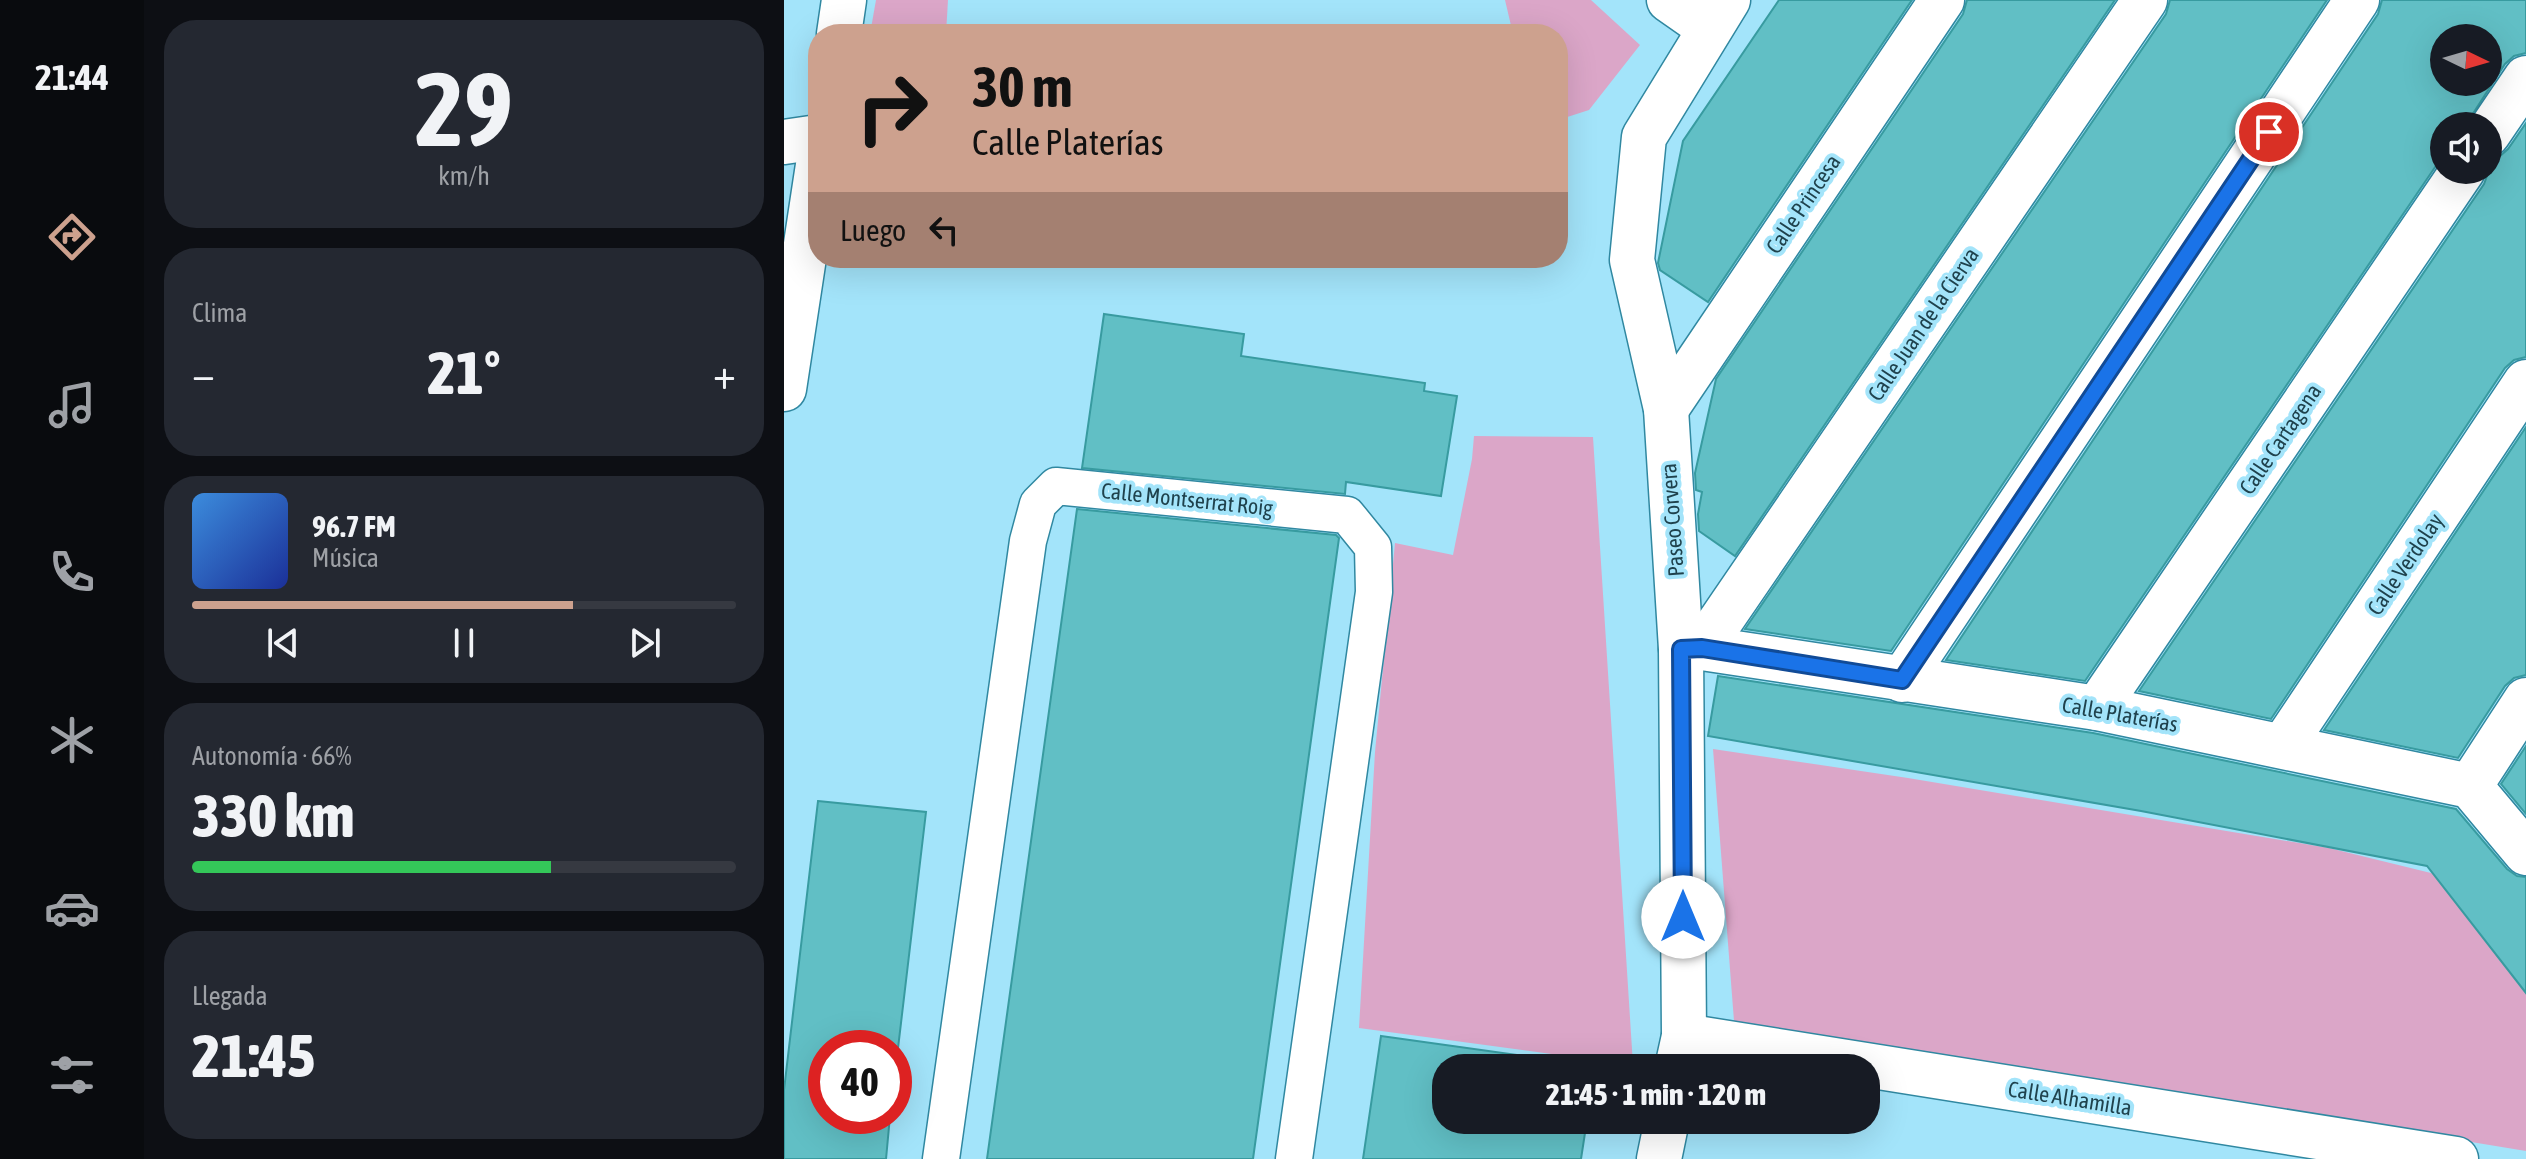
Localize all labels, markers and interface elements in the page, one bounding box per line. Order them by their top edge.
north arrow [2430,24,2502,96]
map controls [2430,24,2502,184]
text: 29 [415,49,513,168]
text: 30 m [972,55,1073,119]
text: 21:44 [35,56,109,98]
icon: right [840,56,944,160]
pin [2235,98,2303,166]
icon: arrive [2247,110,2291,154]
button: sound [2430,112,2502,184]
text: Calle Platerías [972,121,1164,163]
street label: Calle Princesa [1760,150,1846,258]
text: km/h [438,161,490,191]
icon: left [922,208,966,252]
icon: directions [44,209,100,265]
text: Luego [840,213,906,247]
street label: Calle Juan de la Cierva [1862,242,1984,406]
text: Clima [192,298,247,328]
text: 21° [428,338,500,407]
text: − [192,348,215,398]
text: + [713,348,736,398]
icon: music [44,377,100,433]
street label: Calle Cartagena [2234,379,2326,499]
street label: Paseo Corvera [1655,463,1689,577]
street label: Calle Montserrat Roig [1100,477,1275,521]
street label: Calle Verdolay [2361,508,2449,620]
text: 96.7 FM [312,509,396,543]
text: Música [312,543,379,573]
icon: phone [44,544,100,600]
icon: previous [261,621,305,665]
icon: pause [442,621,486,665]
icon: next [623,621,667,665]
street label: Calle Platerías [2060,691,2180,737]
icon: climate [44,712,100,768]
text: Autonomía · 66% [192,741,352,771]
text: 330 km [192,781,354,850]
position arrow [1641,875,1725,959]
icon: car [44,880,100,936]
text: Llegada [192,981,268,1011]
text: 21:45 [192,1021,315,1090]
speed limit sign: 40 [808,1030,912,1134]
icon: filters [44,1047,100,1103]
street label: Calle Alhamilla [2006,1075,2134,1121]
text: 21:45 · 1 min · 120 m [1546,1077,1766,1111]

